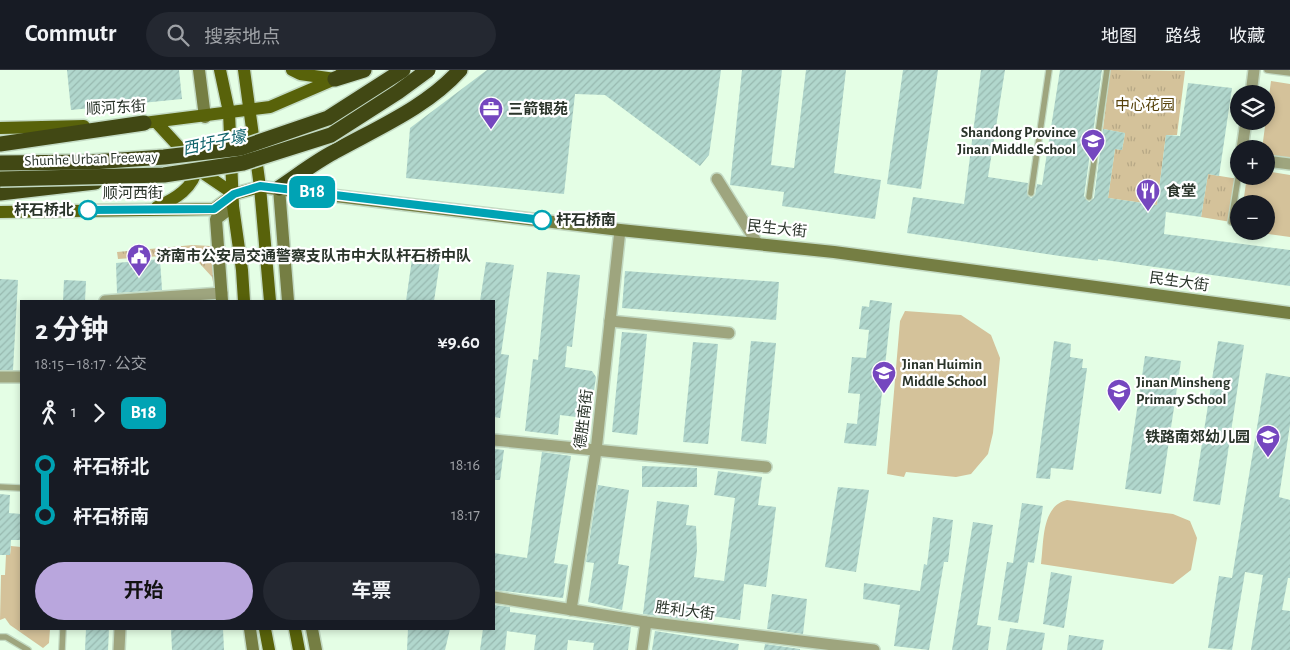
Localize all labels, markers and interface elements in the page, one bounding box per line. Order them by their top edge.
search box [146,12,496,57]
icon: search [164,21,192,49]
text: Commutr [25,22,116,46]
text: 搜索地点 [204,28,280,47]
text: 地图 [1101,28,1137,46]
text: 路线 [1165,28,1201,46]
text: 收藏 [1229,28,1265,46]
map controls [1230,85,1275,240]
button: layers [1230,85,1275,130]
office icon: 三箭银苑 [478,96,504,130]
park label: 中心花园 [1115,97,1175,113]
street label: 顺河东街 [86,98,146,117]
place label: 三箭银苑 [508,100,568,117]
place label: Shandong Province Jinan Middle School [957,125,1076,157]
water label: 西圩子壕 [181,127,250,157]
school or university icon: Shandong Province Jinan Middle School [1080,128,1106,162]
button: + [1230,140,1275,185]
street label: Shunhe Urban Freeway [24,149,159,169]
line badge: B18 [283,176,341,208]
restaurant icon: 食堂 [1135,178,1161,212]
text: B18 [299,183,325,201]
place label: 食堂 [1166,183,1196,199]
street label: 顺河西街 [103,185,163,201]
button: − [1230,195,1275,240]
marker: 杆石桥北 [78,200,98,220]
place label: 杆石桥北 [14,202,74,218]
marker: 杆石桥南 [532,210,552,230]
place label: 杆石桥南 [556,212,616,228]
street label: 民生大街 [746,217,808,240]
public building icon: 济南市公安局交通警察支队市中大队杆石桥中队 [126,243,152,277]
place label: 济南市公安局交通警察支队市中大队杆石桥中队 [156,248,471,264]
street label: 民生大街 [1148,269,1210,294]
text: 2 分钟 [35,317,108,345]
text: ¥9.60 [437,333,480,352]
text: 18:15 – 18:17 · 公交 [35,356,147,372]
place label: Jinan Huimin Middle School [902,357,987,389]
school or university icon: Jinan Huimin Middle School [871,360,897,394]
place label: Jinan Minsheng Primary School [1136,375,1231,407]
school or university icon: Jinan Minsheng Primary School [1106,378,1132,412]
street label: 德胜南街 [571,388,595,450]
icon: walk [35,399,63,427]
icon: forward [85,399,113,427]
text: 1 [71,404,77,420]
text: B18 [131,404,156,422]
school or university icon: 铁路南郊幼儿园 [1255,424,1281,458]
place label: 铁路南郊幼儿园 [1145,428,1250,445]
text: 18:16 [450,457,480,473]
text: 杆石桥北 [73,458,149,477]
text: 18:17 [451,507,480,523]
text: 杆石桥南 [73,508,149,527]
button: 开始 [35,562,253,620]
button: 车票 [263,562,480,620]
street label: 胜利大街 [654,599,716,622]

